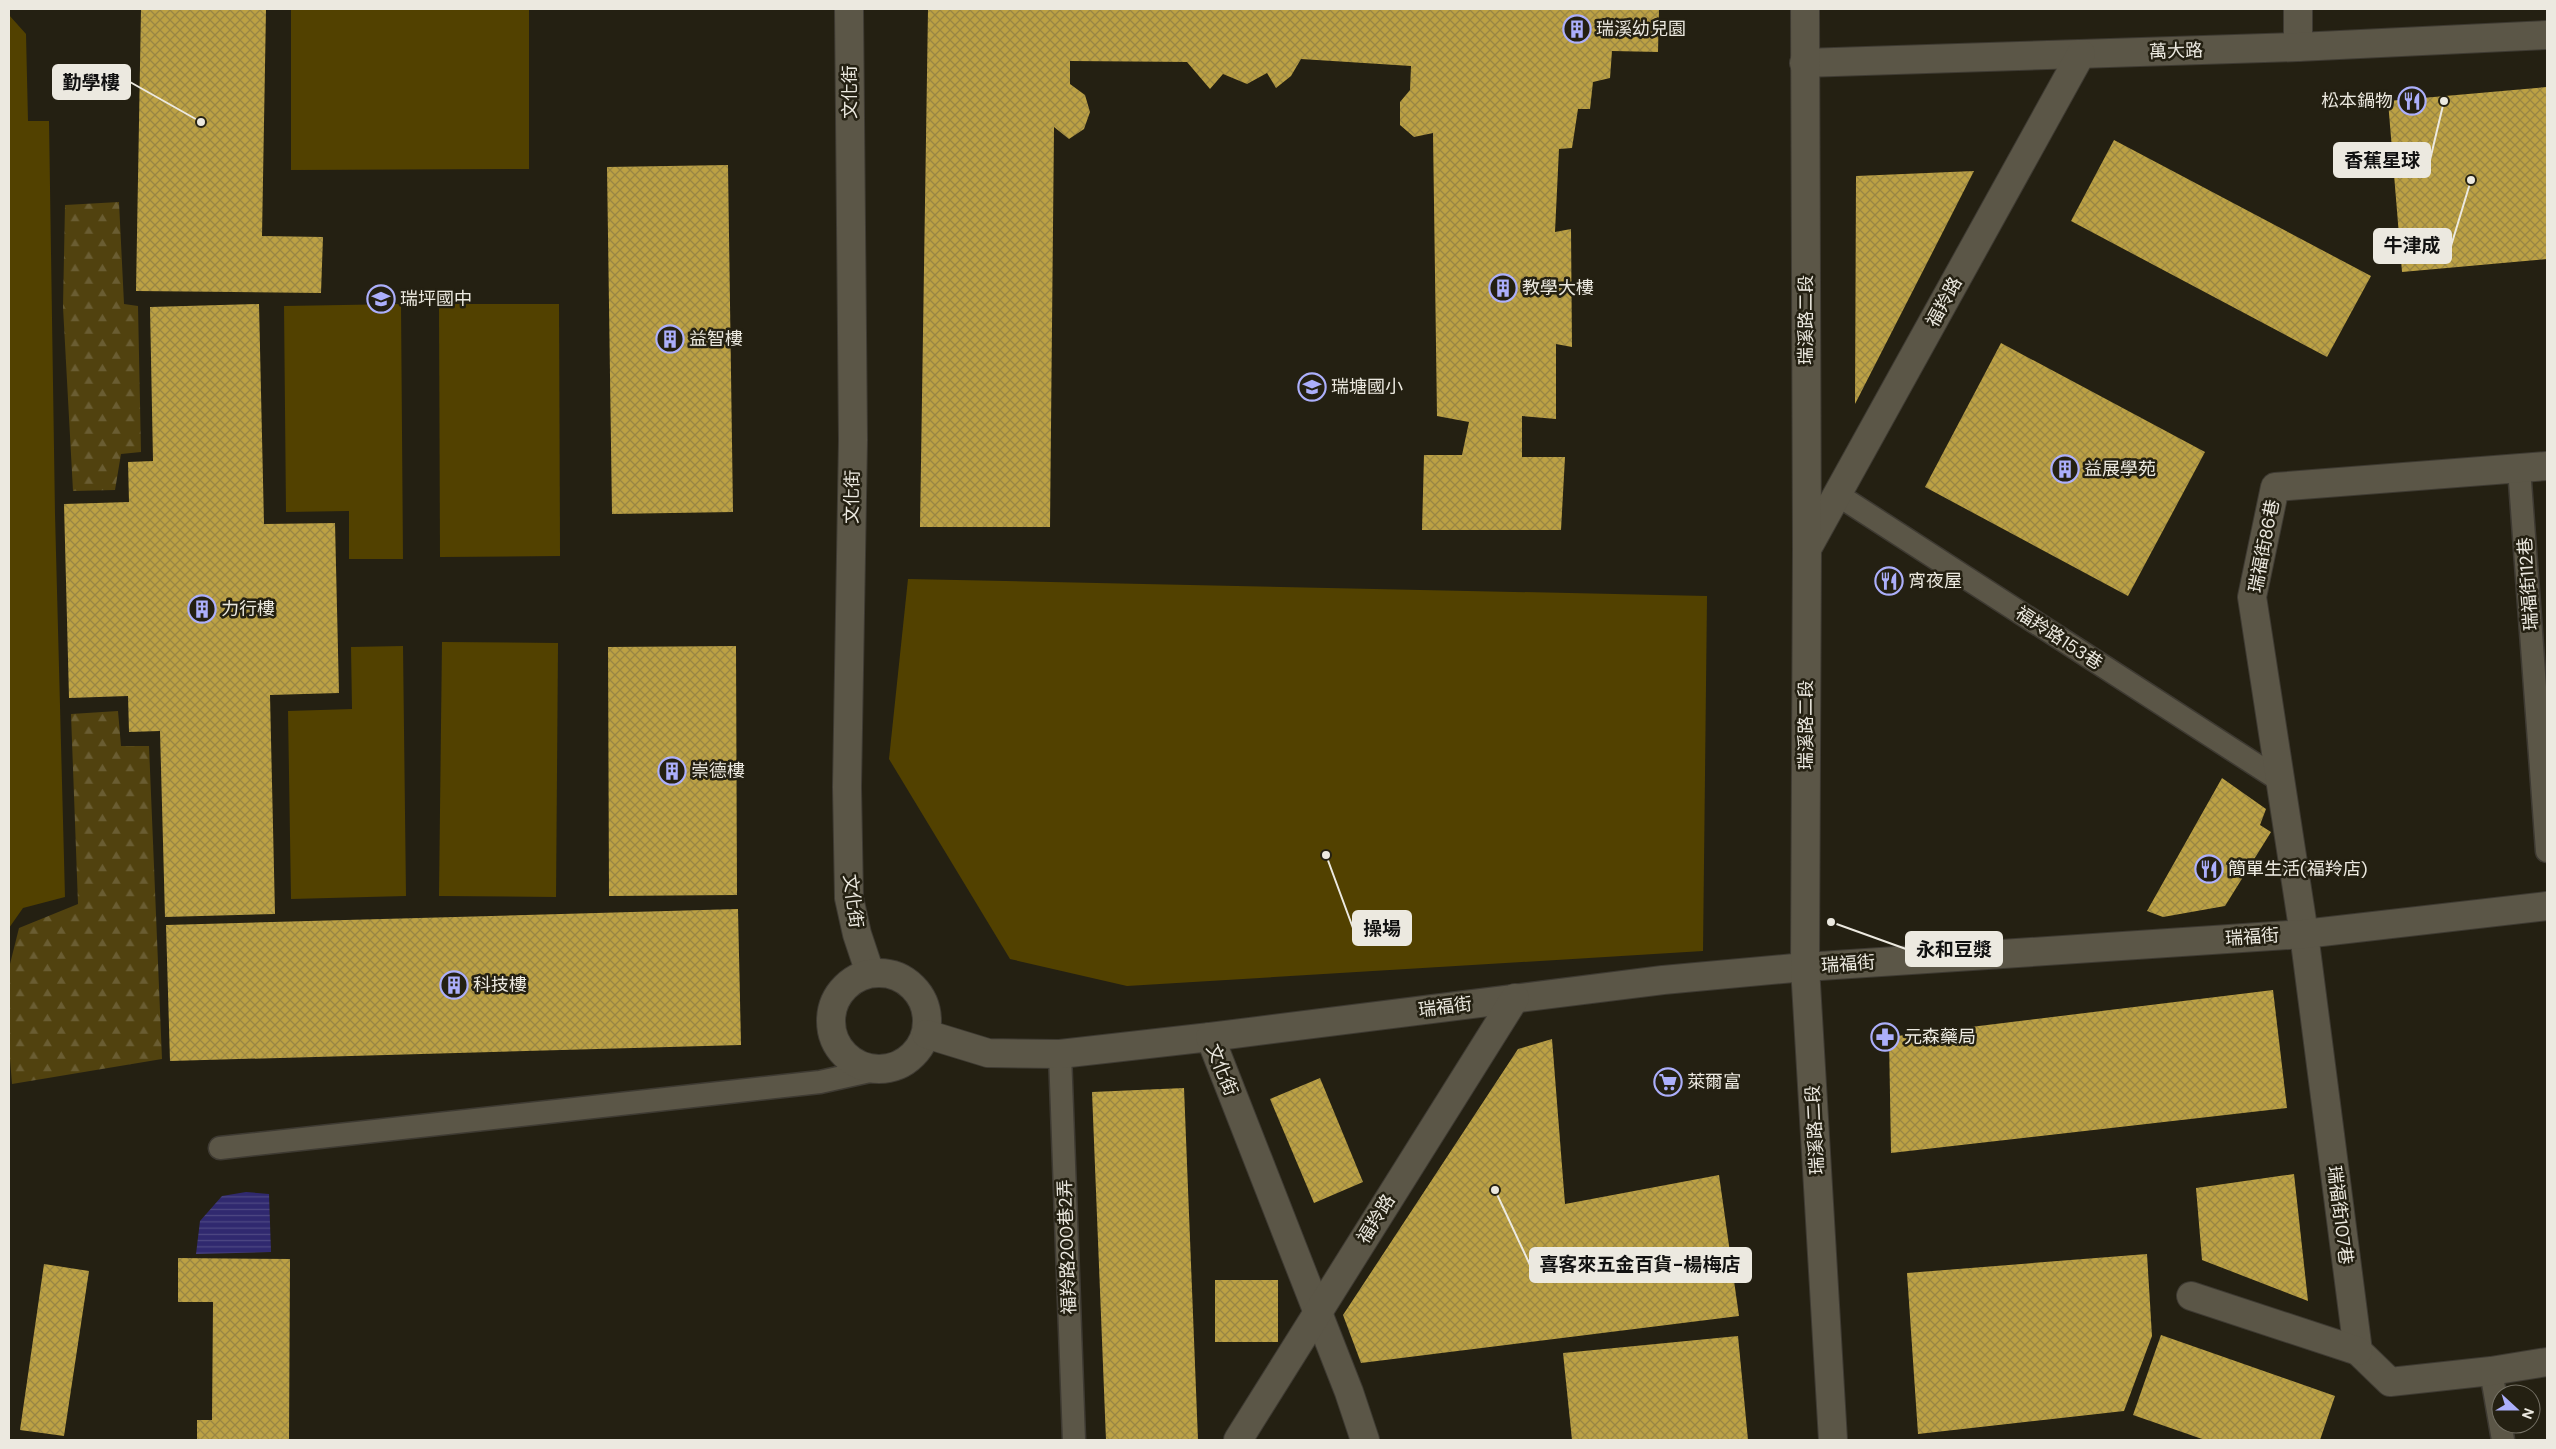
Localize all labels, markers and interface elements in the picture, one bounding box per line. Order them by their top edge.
building icon: 瑞溪幼兒園 [1562,14,1592,44]
place label: 瑞溪幼兒園 [1596,17,1686,41]
street label: 萬大路 [2149,38,2203,64]
callout: 勤學樓 [53,65,130,99]
street label: 文化街 [838,65,862,119]
text: 勤學樓 [62,70,120,95]
restaurant icon: 松本鍋物 [2397,86,2427,116]
place label: 松本鍋物 [2321,89,2393,113]
callout: 香蕉星球 [2334,143,2430,177]
text: 香蕉星球 [2344,148,2420,173]
callout: 牛津成 [2374,229,2451,263]
text: 牛津成 [2383,233,2441,258]
building icon: 教學大樓 [1488,273,1518,303]
street label: 福羚路 [1920,273,1968,331]
street label: 瑞溪路二段 [1794,275,1818,365]
place label: 教學大樓 [1522,276,1594,300]
school or university icon: 瑞坪國中 [366,284,396,314]
place label: 瑞坪國中 [400,287,472,311]
building icon: 益智樓 [655,324,685,354]
place label: 益智樓 [689,327,743,351]
school or university icon: 瑞塘國小 [1297,372,1327,402]
place label: 瑞塘國小 [1331,375,1403,399]
building icon: 益展學苑 [2050,454,2080,484]
place label: 益展學苑 [2084,457,2156,481]
street label: 文化街 [840,470,864,524]
street label: 瑞福街86巷 [2243,497,2285,595]
street label: 瑞福街112巷 [2513,536,2543,632]
restaurant icon: 宵夜屋 [1874,566,1904,596]
place label: 宵夜屋 [1908,569,1962,593]
building icon: 力行樓 [187,594,217,624]
place label: 力行樓 [221,597,275,621]
street label: 福羚路153巷 [2011,601,2107,675]
street label: 瑞溪路二段 [1794,680,1818,770]
building icon: 崇德樓 [657,756,687,786]
place label: 崇德樓 [691,759,745,783]
restaurant icon: 簡單生活(福羚店) [2194,854,2224,884]
place label: 簡單生活(福羚店) [2228,857,2367,881]
street label: 文化街 [838,873,868,929]
callout: 操場 [1353,911,1411,945]
text: 操場 [1363,916,1401,941]
street label: 瑞福街 [2224,923,2280,951]
callout: 永和豆漿 [1906,932,2002,966]
text: 永和豆漿 [1916,937,1992,962]
street label: 瑞福街 [1820,950,1876,978]
building icon: 科技樓 [439,970,469,1000]
place label: 科技樓 [473,973,527,997]
street label: 瑞福街 [1417,992,1473,1022]
pharmacy icon: 元森藥局 [1870,1022,1900,1052]
place label: 元森藥局 [1904,1025,1976,1049]
street label: 文化街 [1201,1040,1243,1100]
supermarket icon: 萊爾富 [1653,1067,1683,1097]
place label: 萊爾富 [1687,1070,1741,1094]
street label: 瑞溪路二段 [1801,1084,1829,1176]
street label: 瑞福街107巷 [2322,1164,2358,1266]
street label: 福羚路200巷2弄 [1053,1179,1081,1315]
street label: 福羚路 [1352,1190,1400,1248]
callout: 喜客來五金百貨-楊梅店 [1530,1248,1751,1282]
text: 喜客來五金百貨-楊梅店 [1540,1252,1740,1277]
north arrow [2491,1384,2541,1434]
text: N [2518,1406,2538,1422]

